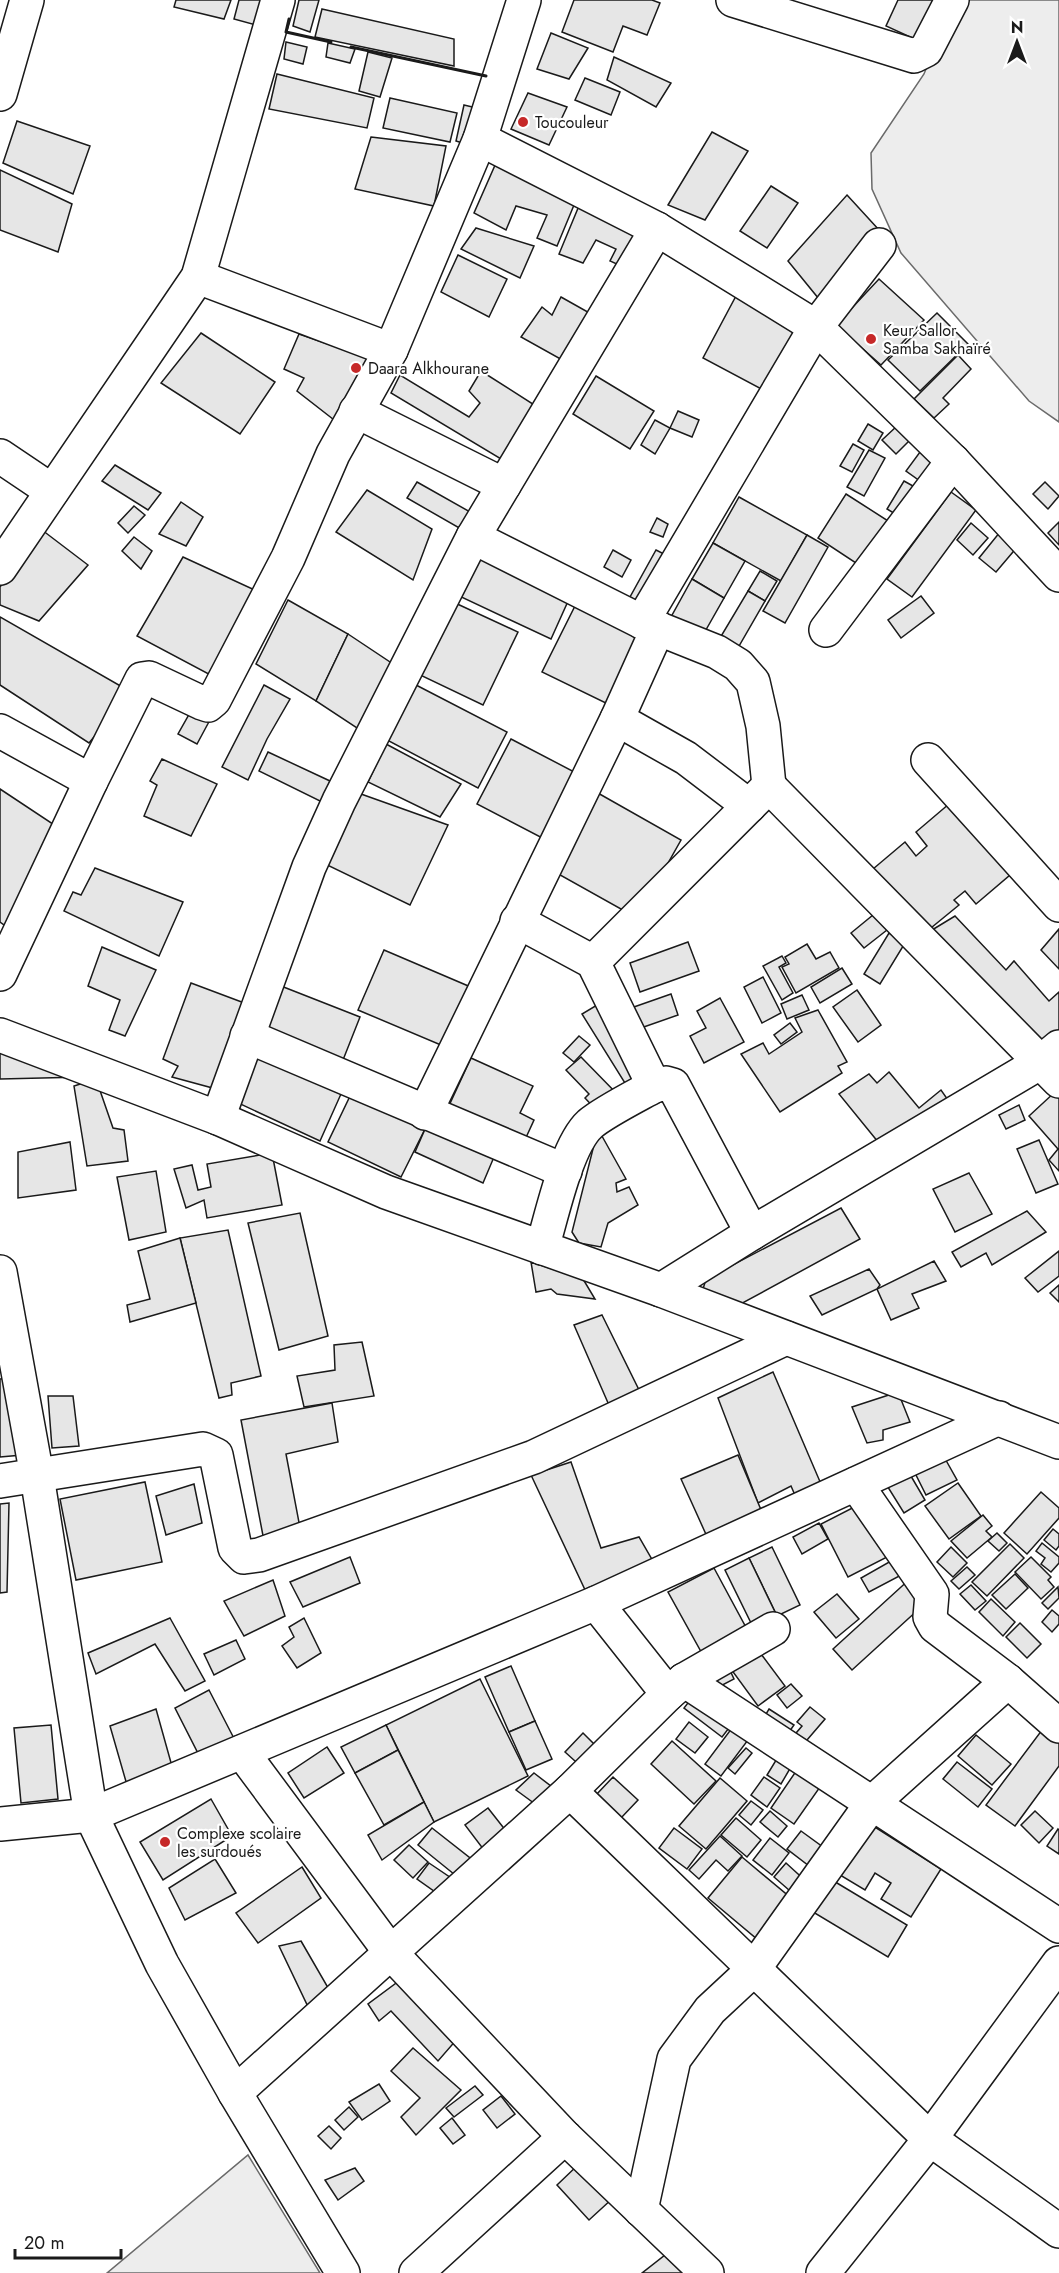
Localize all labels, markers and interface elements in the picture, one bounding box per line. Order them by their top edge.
north arrow [987,12,1047,72]
text: N [1011,16,1023,39]
place label: Toucouleur [535,111,609,134]
marker: Toucouleur [516,115,530,129]
place label: Keur Sallor Samba Sakhaïré [883,319,991,360]
marker: Keur Sallor Samba Sakhaïré [864,332,878,346]
place label: Daara Alkhourane [368,357,489,380]
marker: Daara Alkhourane [349,361,363,375]
place label: Complexe scolaire les surdoués [177,1822,301,1863]
marker: Complexe scolaire les surdoués [158,1835,172,1849]
scale bar [15,2222,122,2260]
text: 20 m [24,2230,64,2256]

